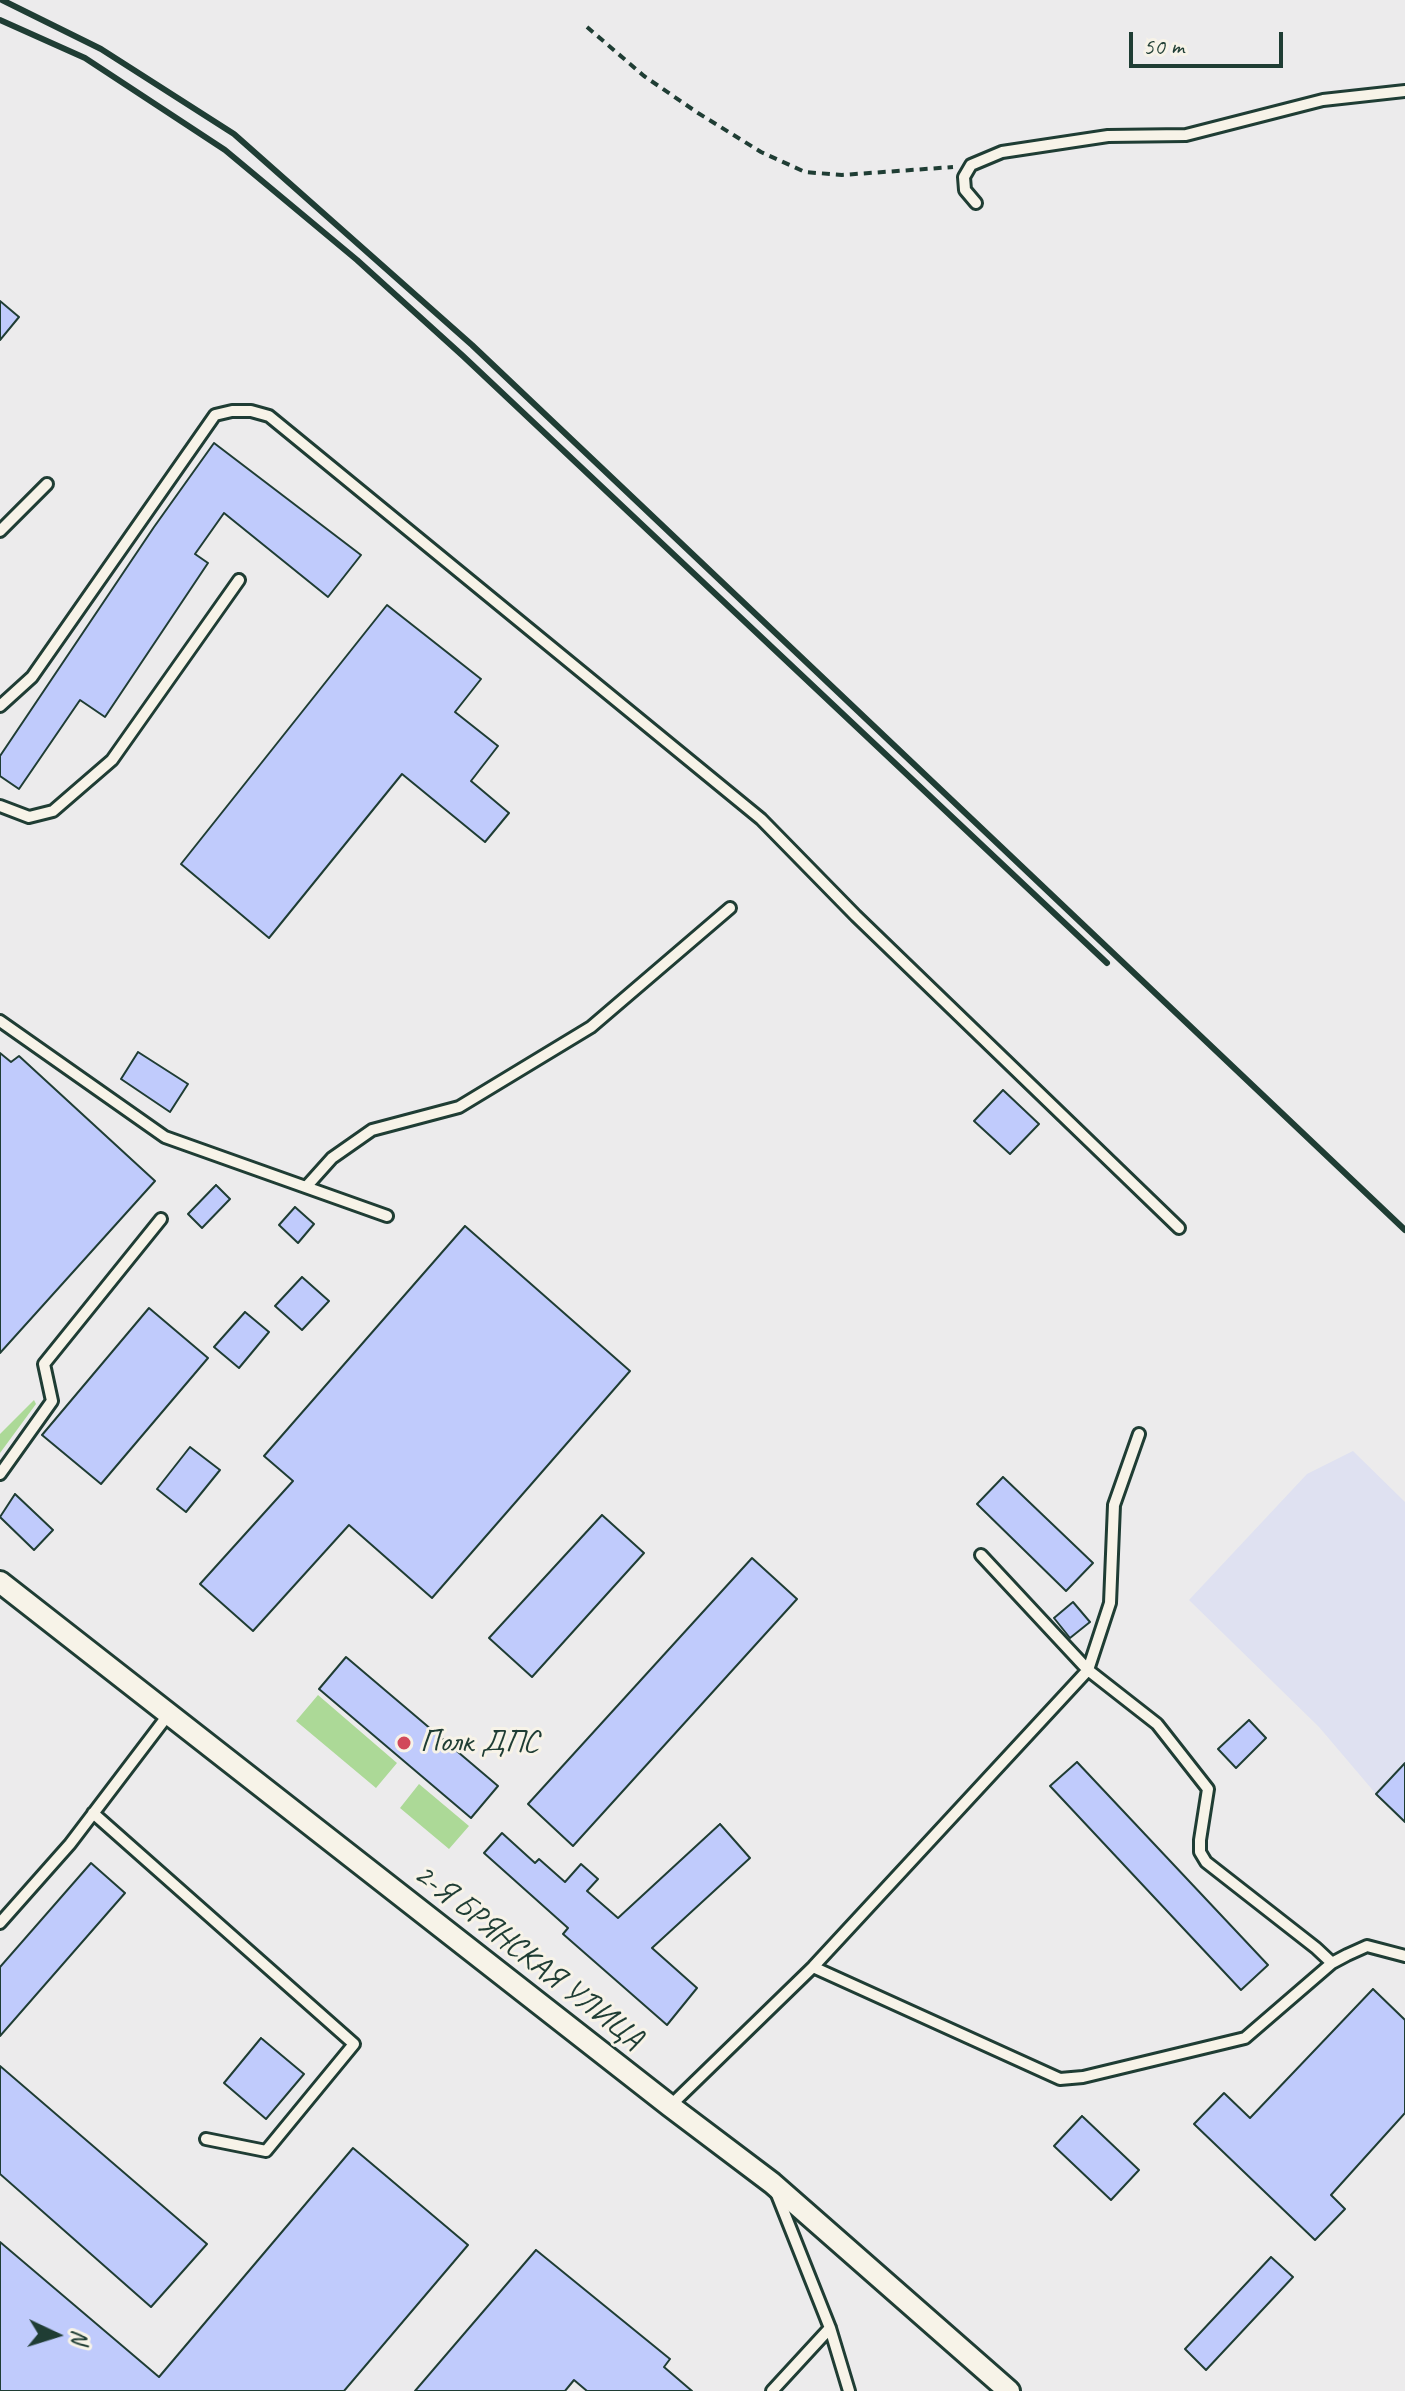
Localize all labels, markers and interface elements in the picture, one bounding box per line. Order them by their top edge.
scale bar [1133,16,1287,66]
text: 50 m [1143,31,1184,61]
place label: Полк ДПС [420,1724,539,1762]
marker: Полк ДПС [395,1734,413,1752]
street label: 2-Я БРЯНСКАЯ УЛИЦА [406,1855,650,2059]
north arrow [16,2295,96,2375]
text: N [66,2329,94,2344]

